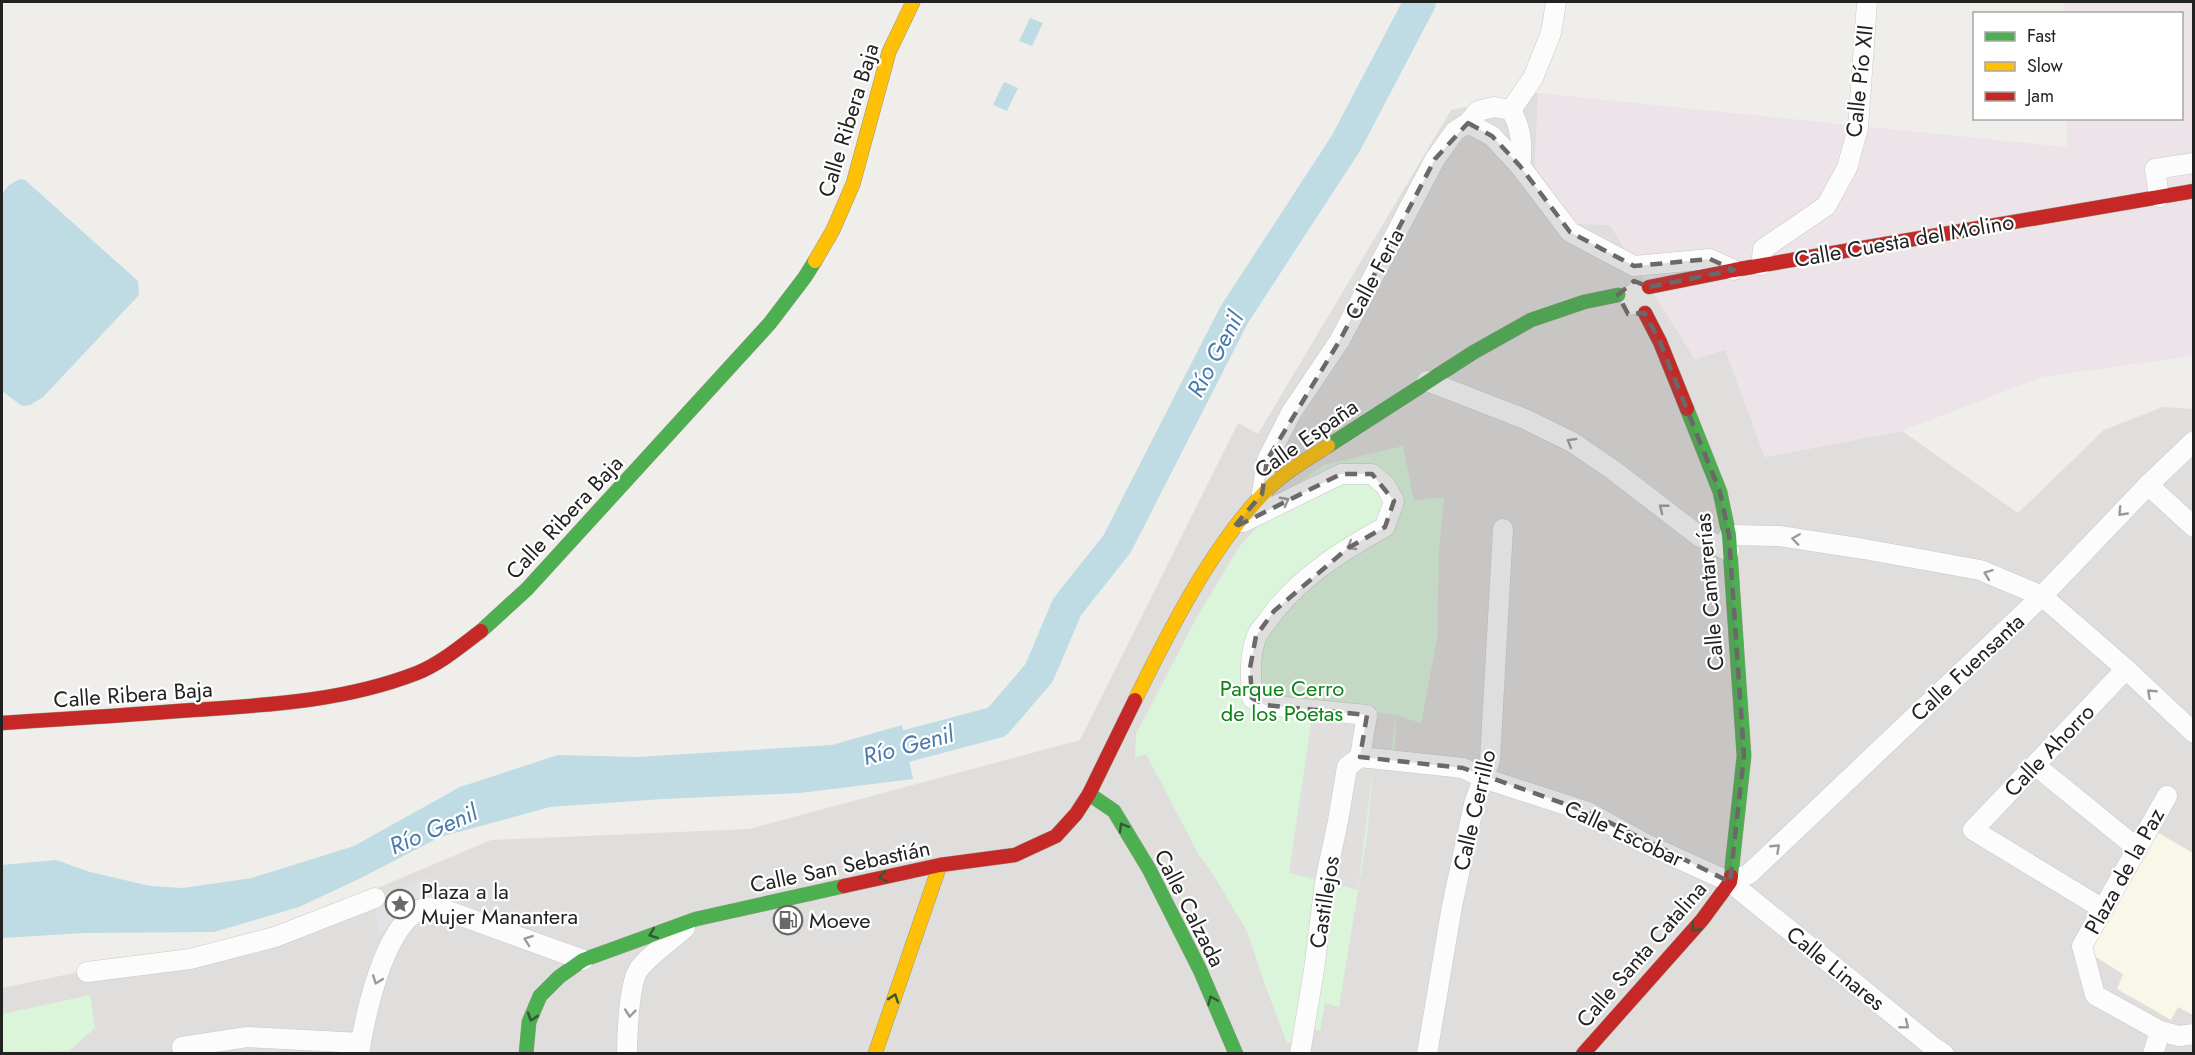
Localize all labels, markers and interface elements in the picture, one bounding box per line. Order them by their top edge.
legend [1973,12,2183,120]
street label: Calle Pío XII [1837,23,1881,139]
text: Fast [2027,23,2056,49]
street label: Calle Ribera Baja [809,39,887,201]
text: Slow [2027,53,2064,79]
text: Jam [2025,83,2054,109]
street label: Calle Cuesta del Molino [1792,205,2016,275]
street label: Calle Feria [1337,223,1411,325]
water label: Río Genil [1178,303,1253,403]
street label: Calle España [1248,390,1364,486]
one-way arrow [1566,438,1577,449]
street label: Calle Ribera Baja [498,448,630,586]
one-way arrow [1279,497,1289,508]
one-way arrow [1658,504,1669,515]
one-way arrow [2119,504,2130,515]
street label: Calle Cantarerías [1686,512,1732,672]
one-way arrow [1792,533,1801,545]
one-way arrow [1347,539,1357,551]
one-way arrow [1983,568,1994,581]
street label: Calle Fuensanta [1903,606,2031,728]
street label: Calle Ribera Baja [52,672,214,716]
park label: Parque Cerro de los Poetas [1220,672,1344,729]
one-way arrow [2147,689,2158,700]
street label: Calle Ahorro [1996,696,2102,804]
water label: Río Genil [859,716,959,774]
street label: Calle Cerrillo [1445,746,1503,874]
street label: Calle Escobar [1559,791,1689,875]
water label: Río Genil [383,794,484,863]
street label: Plaza de la Paz [2076,802,2172,940]
one-way arrow [1119,823,1131,833]
street label: Calle San Sebastián [747,831,933,901]
street label: Calle Calzada [1147,844,1233,972]
one-way arrow [1769,844,1780,855]
street label: Castillejos [1301,853,1347,951]
one-way arrow [878,870,888,883]
street label: Calle Santa Catalina [1568,874,1714,1034]
place label: Plaza a la Mujer Manantera [421,875,578,932]
place icon: Plaza a la Mujer Manantera [384,888,416,920]
fuel station icon: Moeve [772,904,804,936]
place label: Moeve [809,904,871,936]
street label: Calle Linares [1780,918,1892,1018]
one-way arrow [1691,921,1702,932]
one-way arrow [648,926,659,939]
one-way arrow [523,935,534,948]
one-way arrow [371,974,384,984]
one-way arrow [887,993,900,1004]
one-way arrow [1207,995,1219,1006]
one-way arrow [624,1009,637,1018]
one-way arrow [526,1012,539,1022]
one-way arrow [1898,1017,1909,1028]

